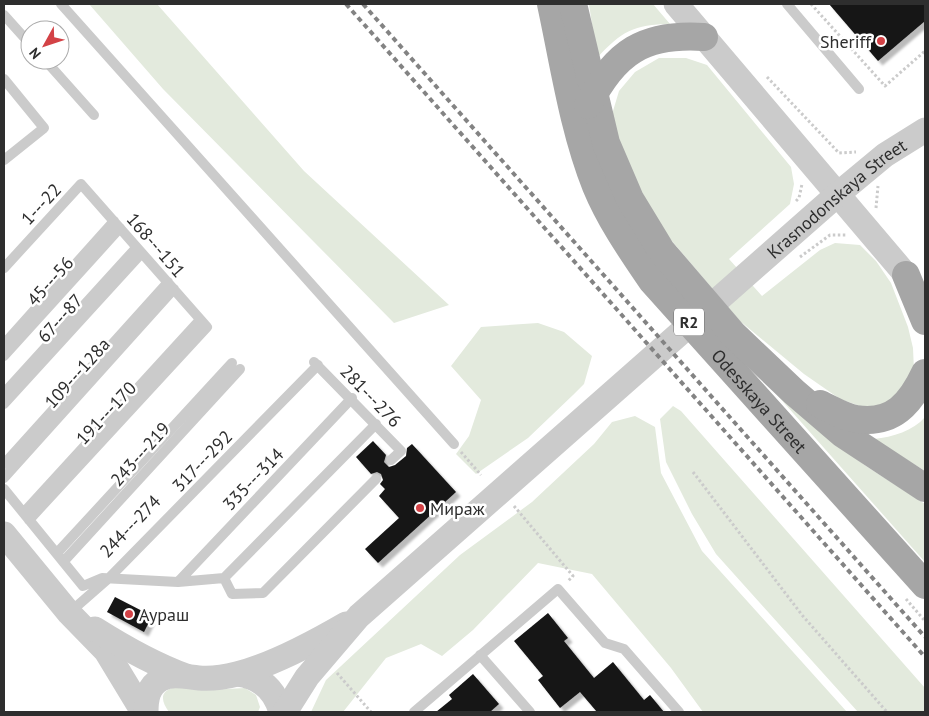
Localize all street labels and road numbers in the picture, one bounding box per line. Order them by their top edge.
street label: Krasnodonskaya Street [762,133,910,263]
street label: 1---22 [16,178,66,230]
street label: 168---151 [122,208,190,282]
street label: 45---56 [22,251,78,311]
street label: 67---87 [32,289,88,347]
road number: R2 [674,308,704,336]
street label: 109---128а [39,333,115,413]
street label: Odesskaya Street [707,344,812,457]
street label: 281---276 [336,360,406,432]
street label: 191---170 [71,376,141,449]
street label: 243---219 [105,417,175,491]
street label: 317---292 [167,425,237,497]
street label: 335---314 [218,443,289,515]
street label: 244---274 [95,490,166,562]

